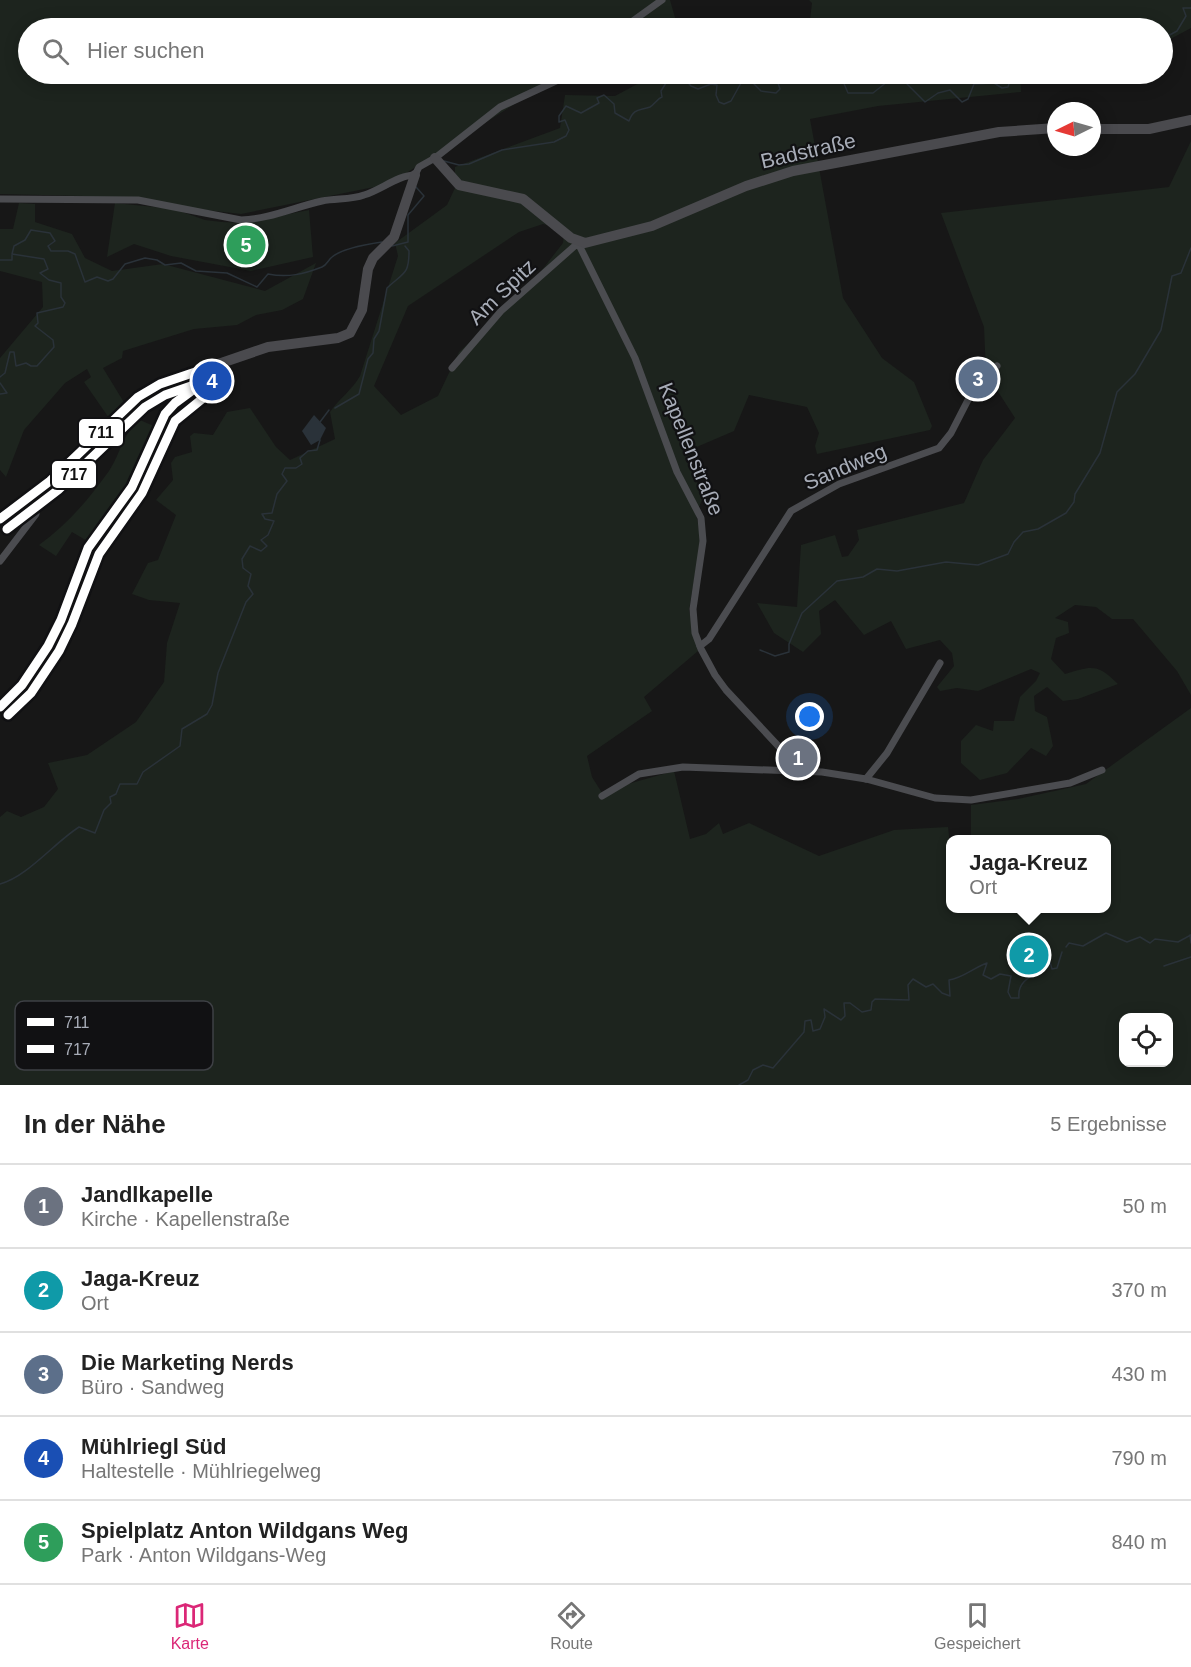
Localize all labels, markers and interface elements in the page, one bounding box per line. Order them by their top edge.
search box [18,18,1173,84]
icon: search [39,35,72,68]
text: Hier suchen [87,38,204,63]
north arrow [1047,102,1101,156]
street label: Badstraße [758,128,858,173]
pin: 5 [226,222,266,268]
street label: Am Spitz [463,254,540,329]
pin: 3 [958,356,998,401]
pin: 4 [192,358,232,404]
street label: Kapellenstraße [654,379,729,519]
line badge: 711 [78,418,124,447]
text: 711 [88,424,114,441]
street label: Sandweg [800,439,890,494]
line badge: 717 [51,460,97,489]
text: 717 [61,466,87,483]
your location [795,702,824,731]
pin: 1 [778,736,818,780]
popup [946,835,1111,913]
text: Jaga-Kreuz [969,850,1088,875]
text: Ort [969,876,997,898]
pin: 2 [1010,932,1048,978]
legend [15,1001,213,1070]
map controls [1119,1013,1173,1067]
button: locate [1119,1013,1173,1067]
text: 711 [64,1014,90,1031]
text: 717 [64,1041,91,1058]
text: In der Nähe [24,1109,166,1139]
text: 5 Ergebnisse [1050,1113,1167,1135]
text: Jandlkapelle [81,1182,213,1207]
text: 1 [38,1195,49,1217]
text: 50 m [1123,1195,1167,1217]
text: Kirche · Kapellenstraße [81,1208,290,1230]
text: Jaga-Kreuz [81,1266,200,1291]
text: 2 [38,1279,49,1301]
text: 370 m [1111,1279,1167,1301]
text: Ort [81,1292,109,1314]
text: Die Marketing Nerds [81,1350,294,1375]
text: 3 [38,1363,49,1385]
text: 430 m [1111,1363,1167,1385]
text: Büro · Sandweg [81,1376,224,1398]
text: Mühlriegl Süd [81,1434,226,1459]
text: 4 [38,1447,49,1469]
text: 790 m [1111,1447,1167,1469]
text: Haltestelle · Mühlriegelweg [81,1460,321,1482]
text: Spielplatz Anton Wildgans Weg [81,1518,408,1543]
text: 5 [38,1531,49,1553]
text: 840 m [1111,1531,1167,1553]
text: Park · Anton Wildgans-Weg [81,1544,326,1566]
tab: Karte [171,1599,209,1653]
tab: Route [550,1599,593,1653]
tab: Gespeichert [934,1599,1020,1653]

